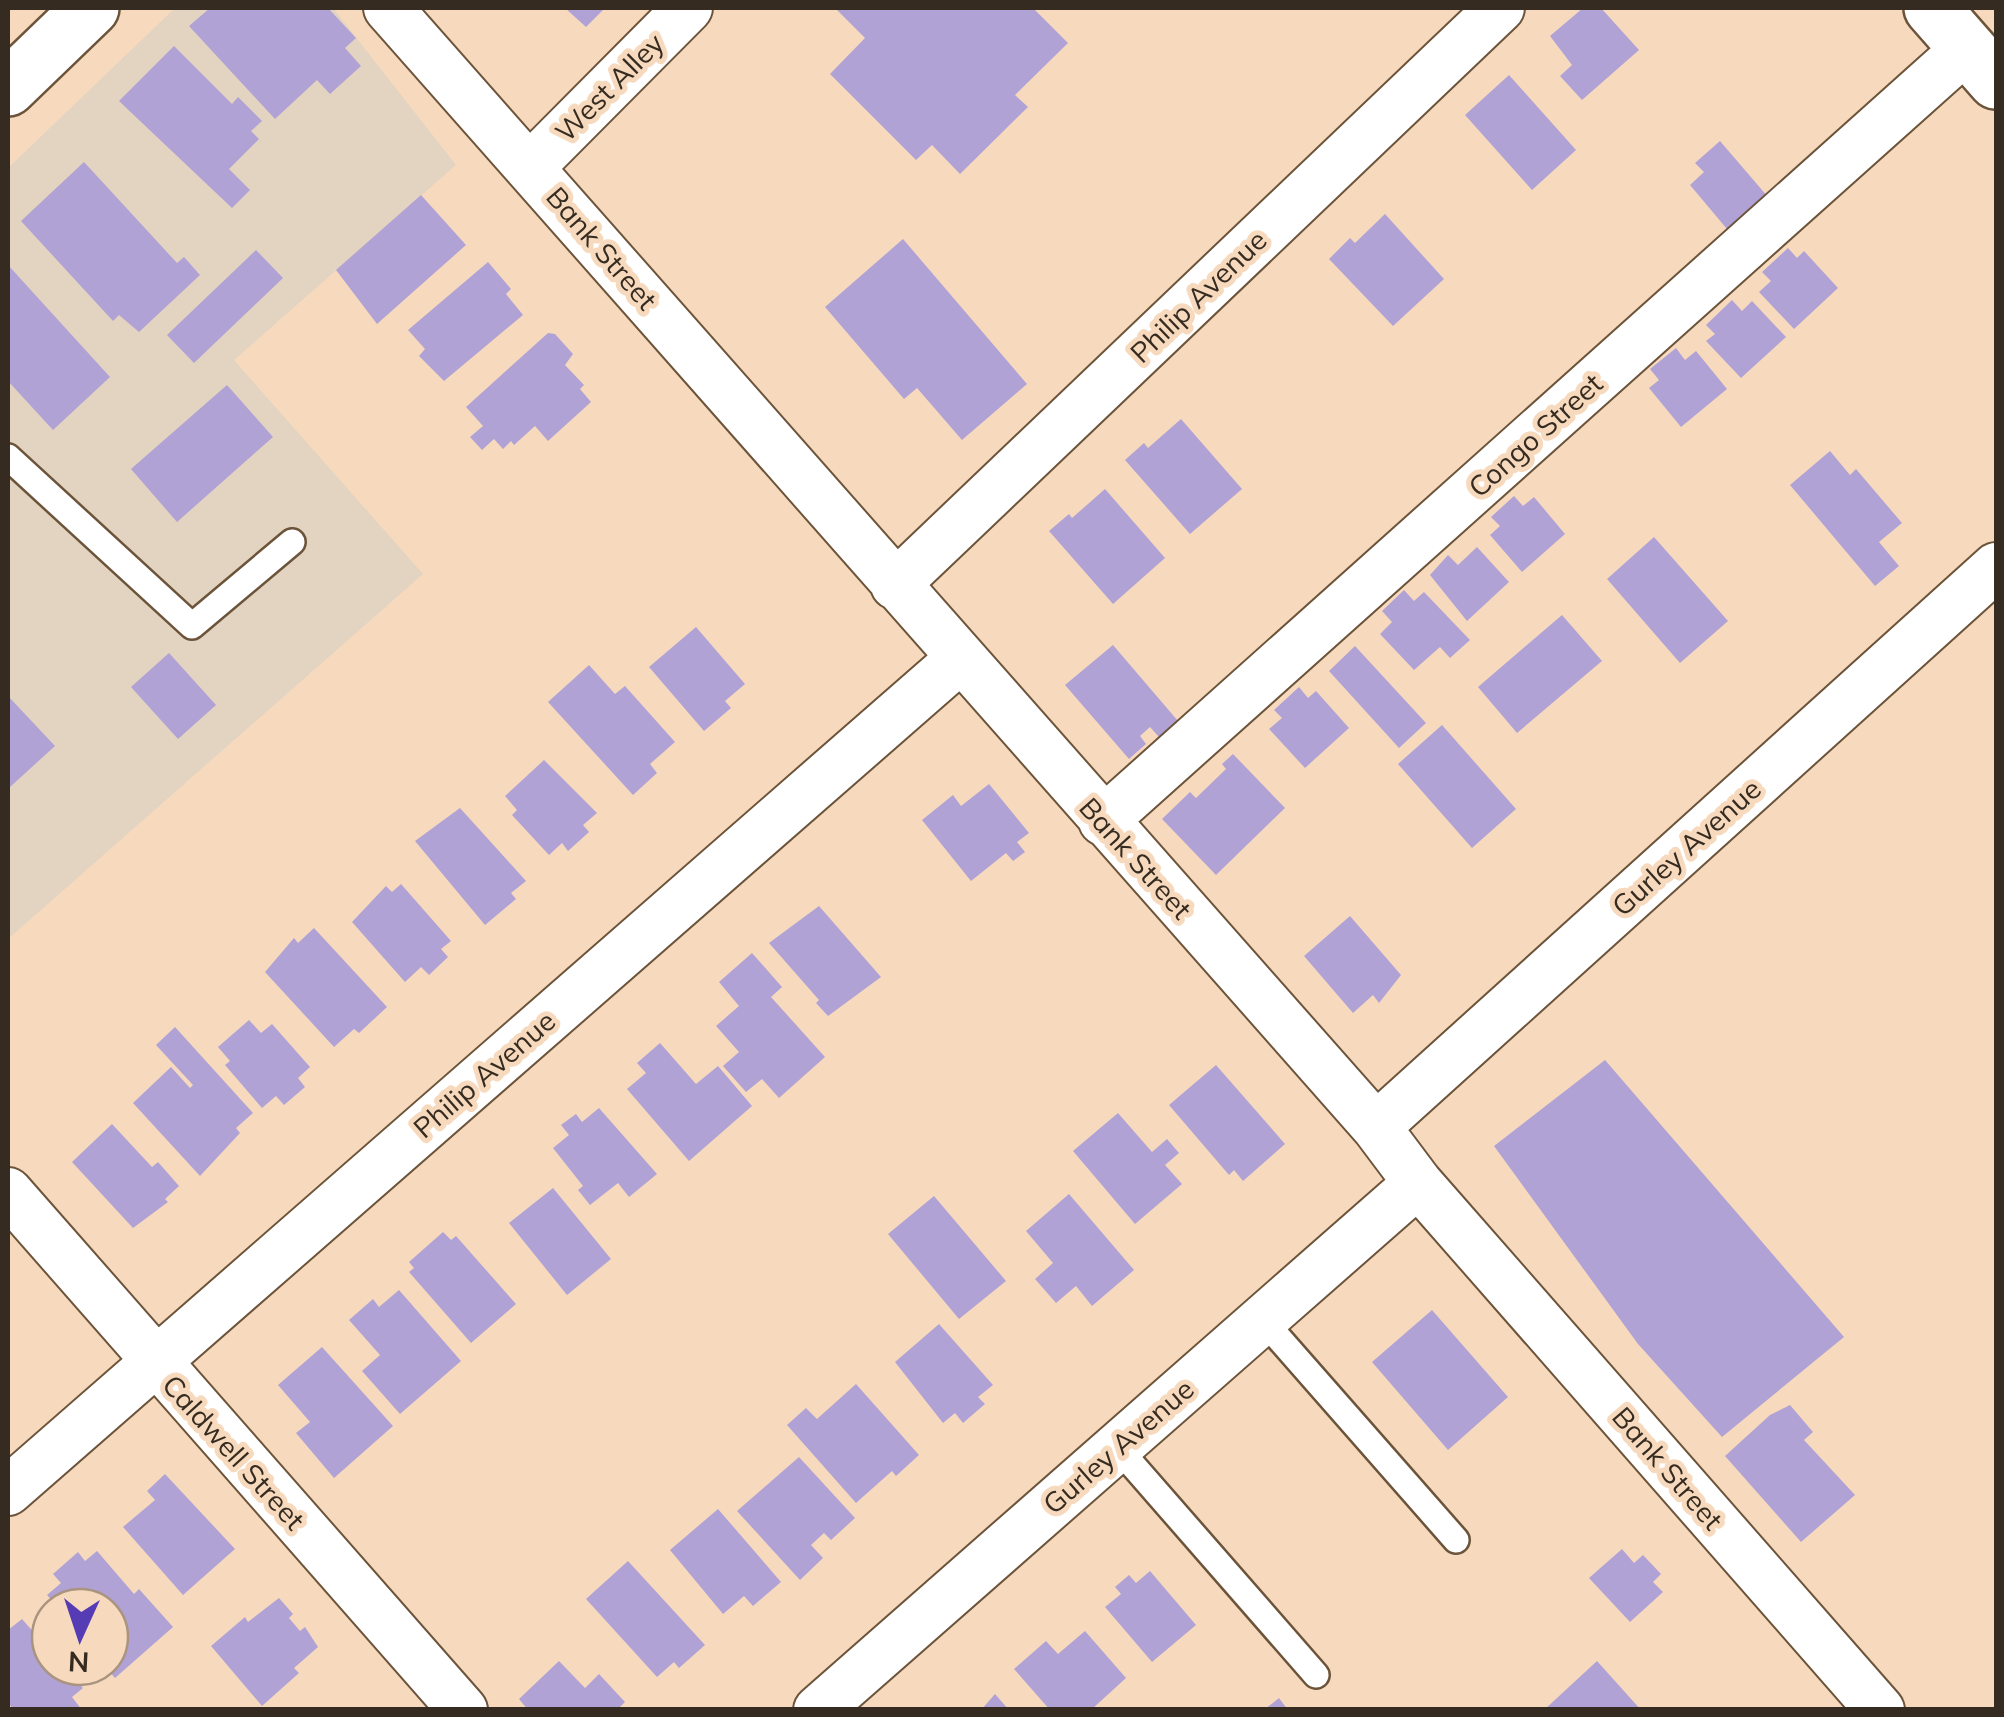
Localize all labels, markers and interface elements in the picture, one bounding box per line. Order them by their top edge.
street label: West Alley [547,25,671,149]
street label: Bank Street [539,179,665,317]
street label: Philip Avenue [1122,222,1274,370]
street label: Congo Street [1461,366,1609,504]
street label: Gurley Avenue [1604,771,1768,923]
street label: Bank Street [1072,790,1200,926]
street label: Philip Avenue [406,1003,562,1145]
street label: Caldwell Street [155,1367,313,1537]
street label: Gurley Avenue [1035,1371,1201,1521]
street label: Bank Street [1605,1399,1731,1537]
north arrow [30,1587,130,1687]
text: N [67,1644,90,1680]

